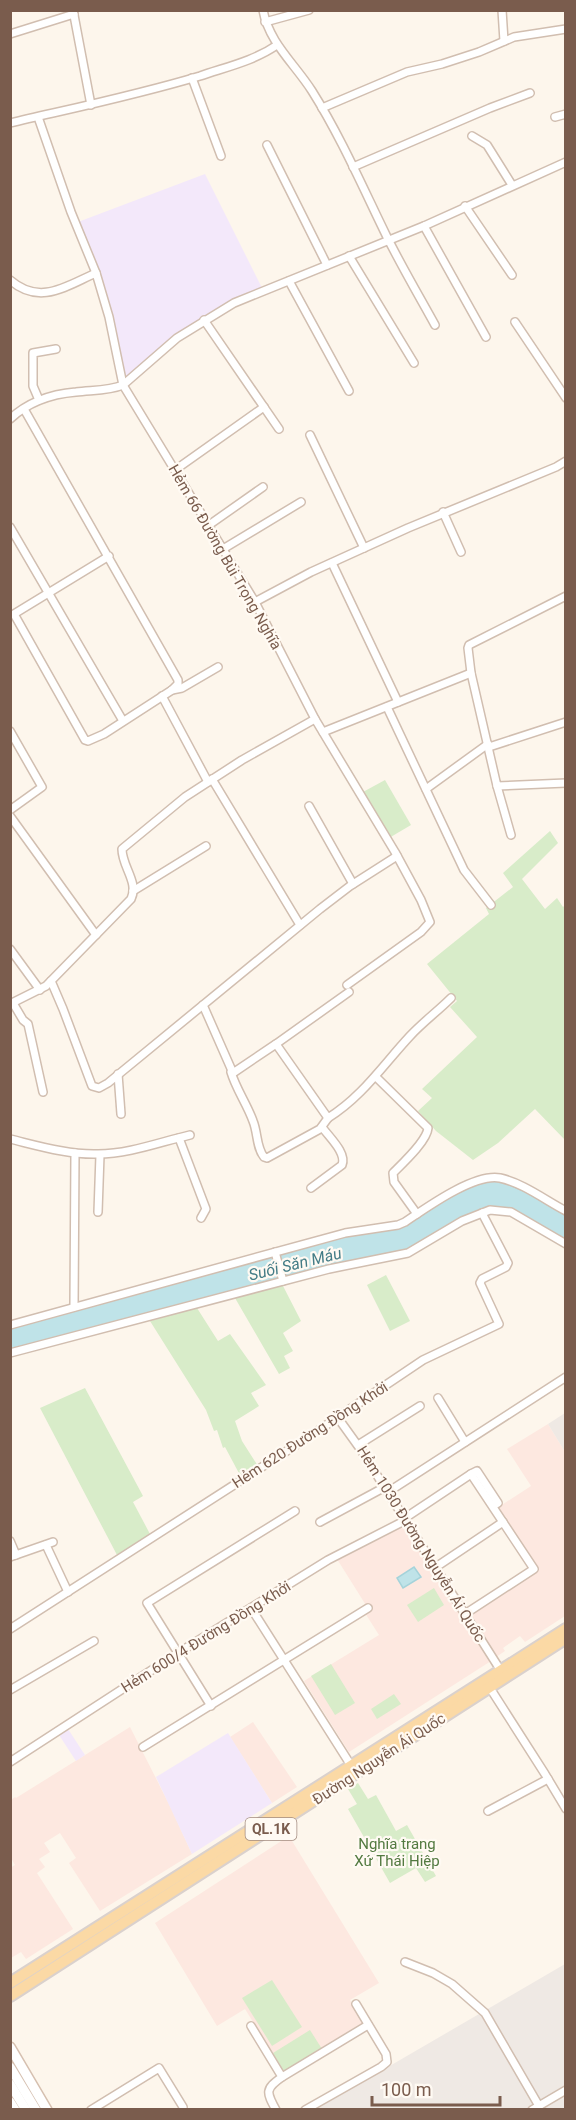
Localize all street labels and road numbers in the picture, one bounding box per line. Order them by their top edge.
street label: Hẻm 66 Đường Bùi Trọng Nghĩa [165,461,285,653]
street label: Hẻm 620 Đường Đồng Khởi [229,1378,391,1492]
street label: Hẻm 1030 Đường Nguyễn Ái Quốc [353,1443,489,1645]
street label: Hẻm 600/4 Đường Đồng Khởi [118,1577,294,1697]
street label: Đường Nguyễn Ái Quốc [309,1709,449,1809]
road number: QL.1K [246,1818,296,1840]

